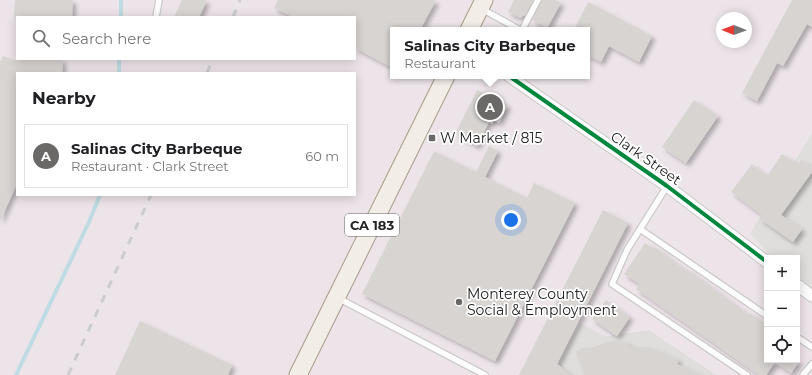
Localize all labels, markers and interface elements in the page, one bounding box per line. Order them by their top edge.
north arrow [716,12,752,48]
search box [16,16,356,60]
icon: search [30,27,52,49]
popup [390,27,590,79]
text: Search here [62,29,151,48]
text: Salinas City Barbeque [404,36,576,55]
text: Restaurant [404,55,476,71]
text: Nearby [32,88,96,108]
pin: A [477,92,503,122]
street label: Clark Street [607,127,685,189]
place label: W Market / 815 [440,129,543,147]
marker: W Market / 815 [427,133,437,143]
text: Salinas City Barbeque [71,139,243,158]
text: A [41,148,51,164]
text: 60 m [305,148,339,164]
text: Restaurant · Clark Street [71,158,229,174]
your location [501,210,521,230]
road number: CA 183 [345,214,399,236]
map controls [764,255,800,363]
button: + [764,255,800,291]
place label: Monterey County Social & Employment [467,285,617,319]
button: − [764,291,800,327]
marker: Monterey County Social & Employment [454,297,464,307]
button: locate [764,327,800,363]

